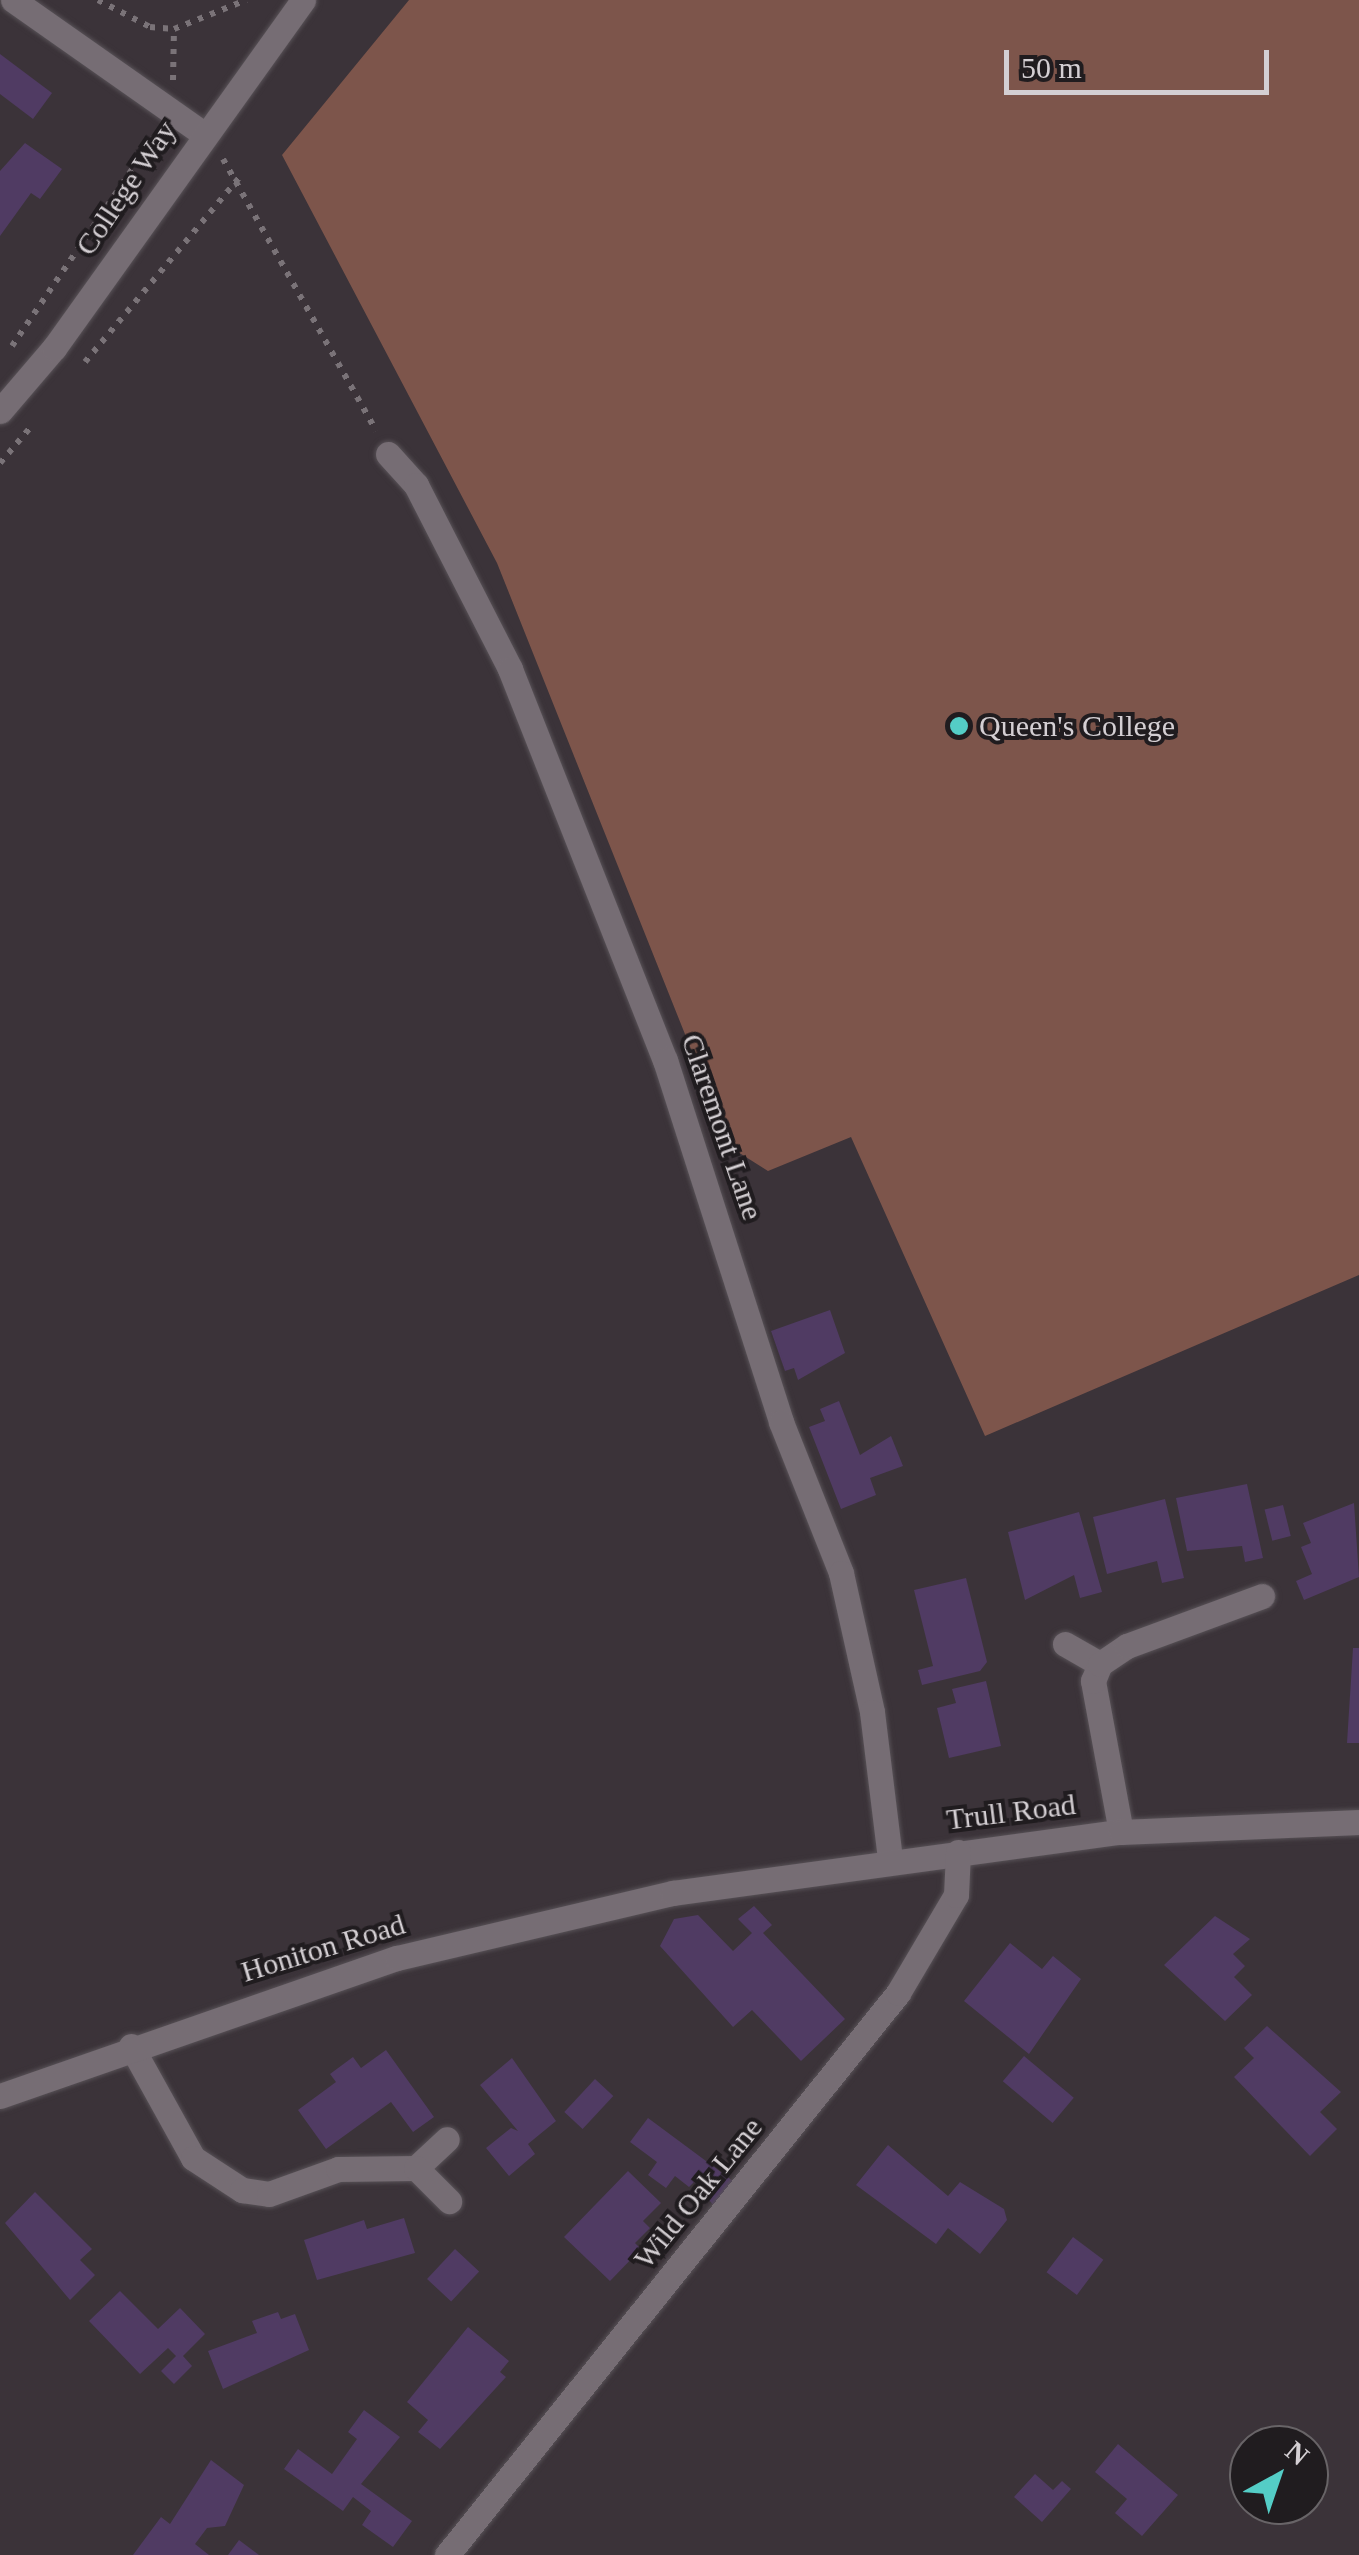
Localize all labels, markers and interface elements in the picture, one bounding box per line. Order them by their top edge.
scale bar [1009,30,1274,92]
text: 50 m [1021,51,1082,84]
street label: College Way [68,114,184,262]
place label: Queen's College [979,708,1175,744]
marker: Queen's College [948,715,970,737]
street label: Claremont Lane [673,1029,771,1225]
street label: Trull Road [944,1786,1078,1838]
street label: Honiton Road [237,1906,409,1990]
street label: Wild Oak Lane [626,2110,770,2276]
north arrow [1229,2425,1329,2525]
text: N [1280,2435,1315,2472]

